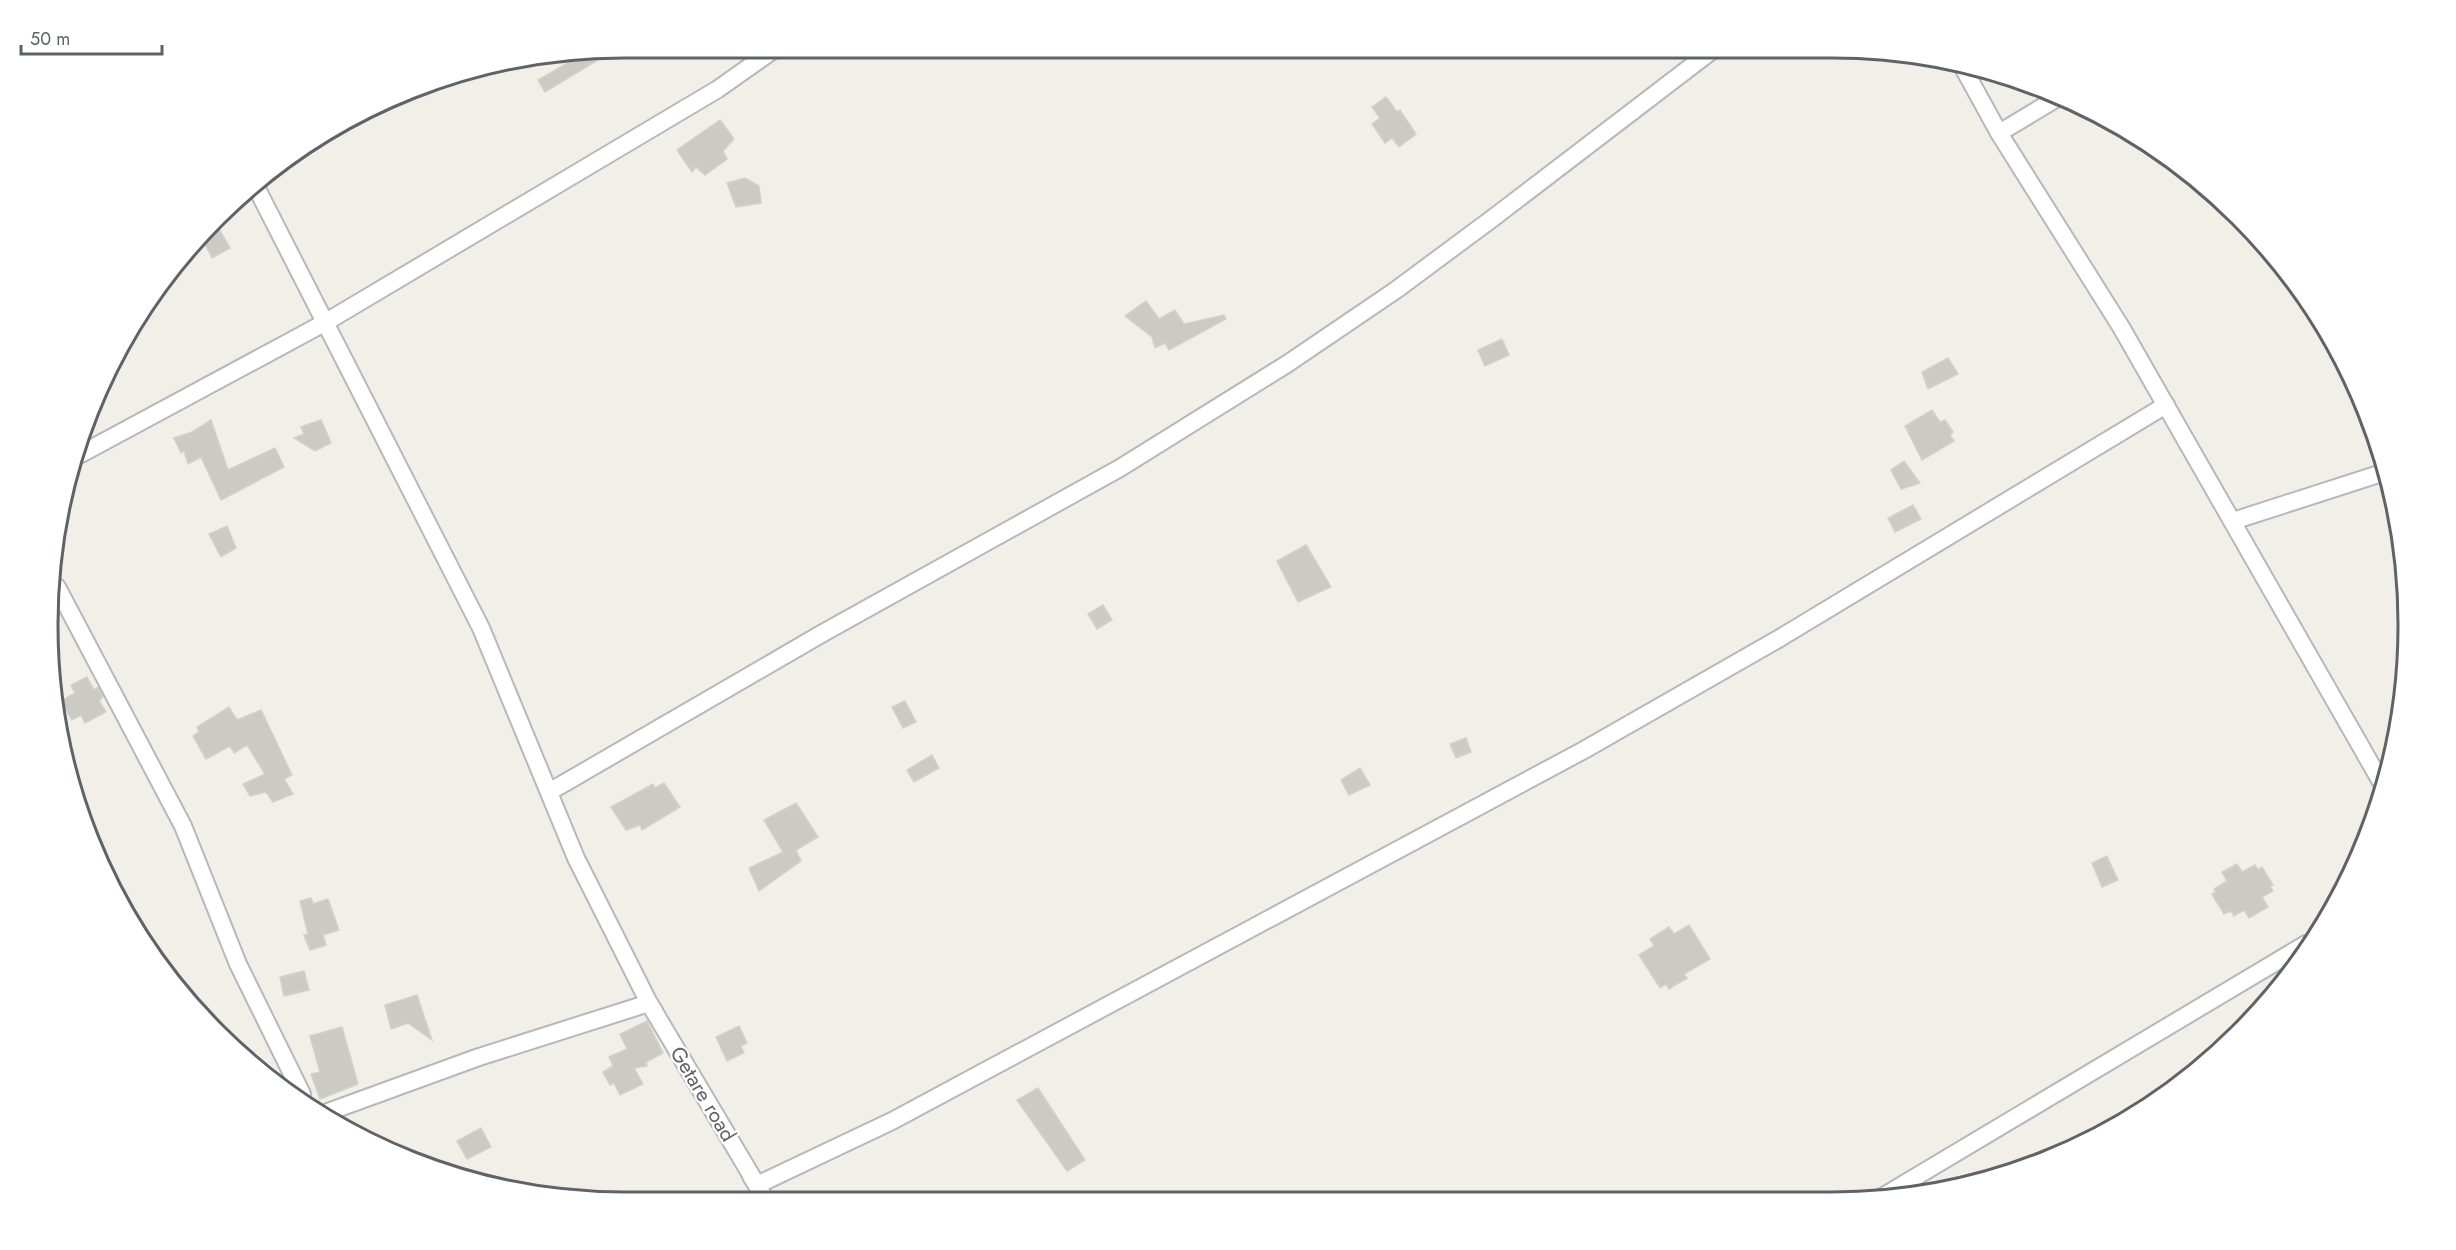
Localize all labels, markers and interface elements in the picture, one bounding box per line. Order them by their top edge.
scale bar [21,18,162,56]
text: 50 m [30,26,70,52]
street label: Getare road [663,1041,743,1147]

